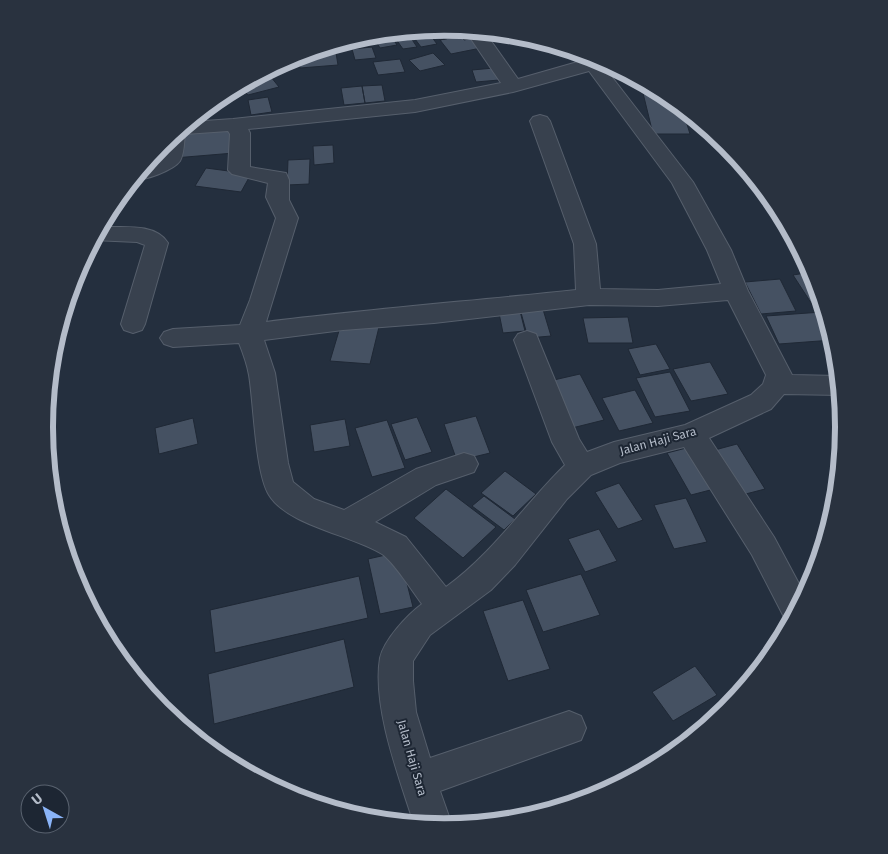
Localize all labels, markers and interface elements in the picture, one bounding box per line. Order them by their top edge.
street label: Jalan Haji Sara [618,424,698,458]
street label: Jalan Haji Sara [394,718,430,798]
north arrow [20,784,70,834]
text: U [28,790,46,809]

